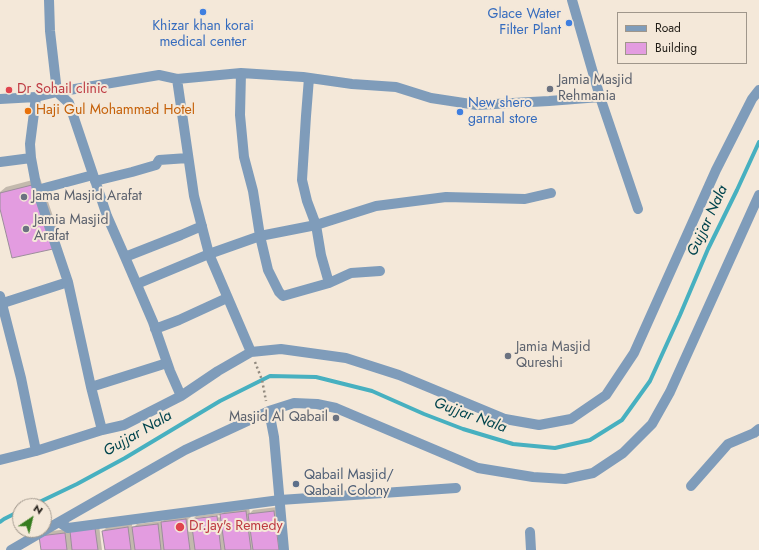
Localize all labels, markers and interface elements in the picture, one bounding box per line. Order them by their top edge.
marker: Khizar khan korai medical center [198,7,208,17]
place label: Glace Water Filter Plant [488,7,561,40]
legend [617,12,747,64]
marker: Glace Water Filter Plant [564,18,574,28]
place label: Khizar khan korai medical center [152,19,254,52]
text: Road [655,19,681,37]
text: Building [655,39,697,57]
place label: Jamia Masjid Rehmania [558,73,632,106]
place label: Dr Sohail clinic [17,82,107,98]
marker: Jamia Masjid Rehmania [545,84,555,94]
marker: Dr Sohail clinic [4,85,14,95]
place label: New shero garnal store [468,96,537,128]
place label: Haji Gul Mohammad Hotel [36,103,195,119]
marker: Haji Gul Mohammad Hotel [23,106,33,116]
marker: New shero garnal store [455,107,465,117]
water label: Gujjar Nala [684,183,732,259]
place label: Jama Masjid Arafat [32,189,142,205]
marker: Jama Masjid Arafat [19,192,29,202]
place label: Jamia Masjid Arafat [34,213,108,246]
marker: Jamia Masjid Arafat [21,224,31,234]
place label: Jamia Masjid Qureshi [516,340,590,372]
marker: Jamia Masjid Qureshi [503,351,513,361]
water label: Gujjar Nala [431,395,509,437]
water label: Gujjar Nala [101,407,175,461]
place label: Masjid Al Qabail [229,410,328,426]
marker: Masjid Al Qabail [331,413,341,423]
place label: Qabail Masjid/ Qabail Colony [304,468,394,500]
marker: Qabail Masjid/ Qabail Colony [291,479,301,489]
north arrow [12,498,52,538]
text: N [30,500,46,518]
place label: Dr.Jay's Remedy [189,519,283,535]
marker: Dr.Jay's Remedy [174,521,186,533]

